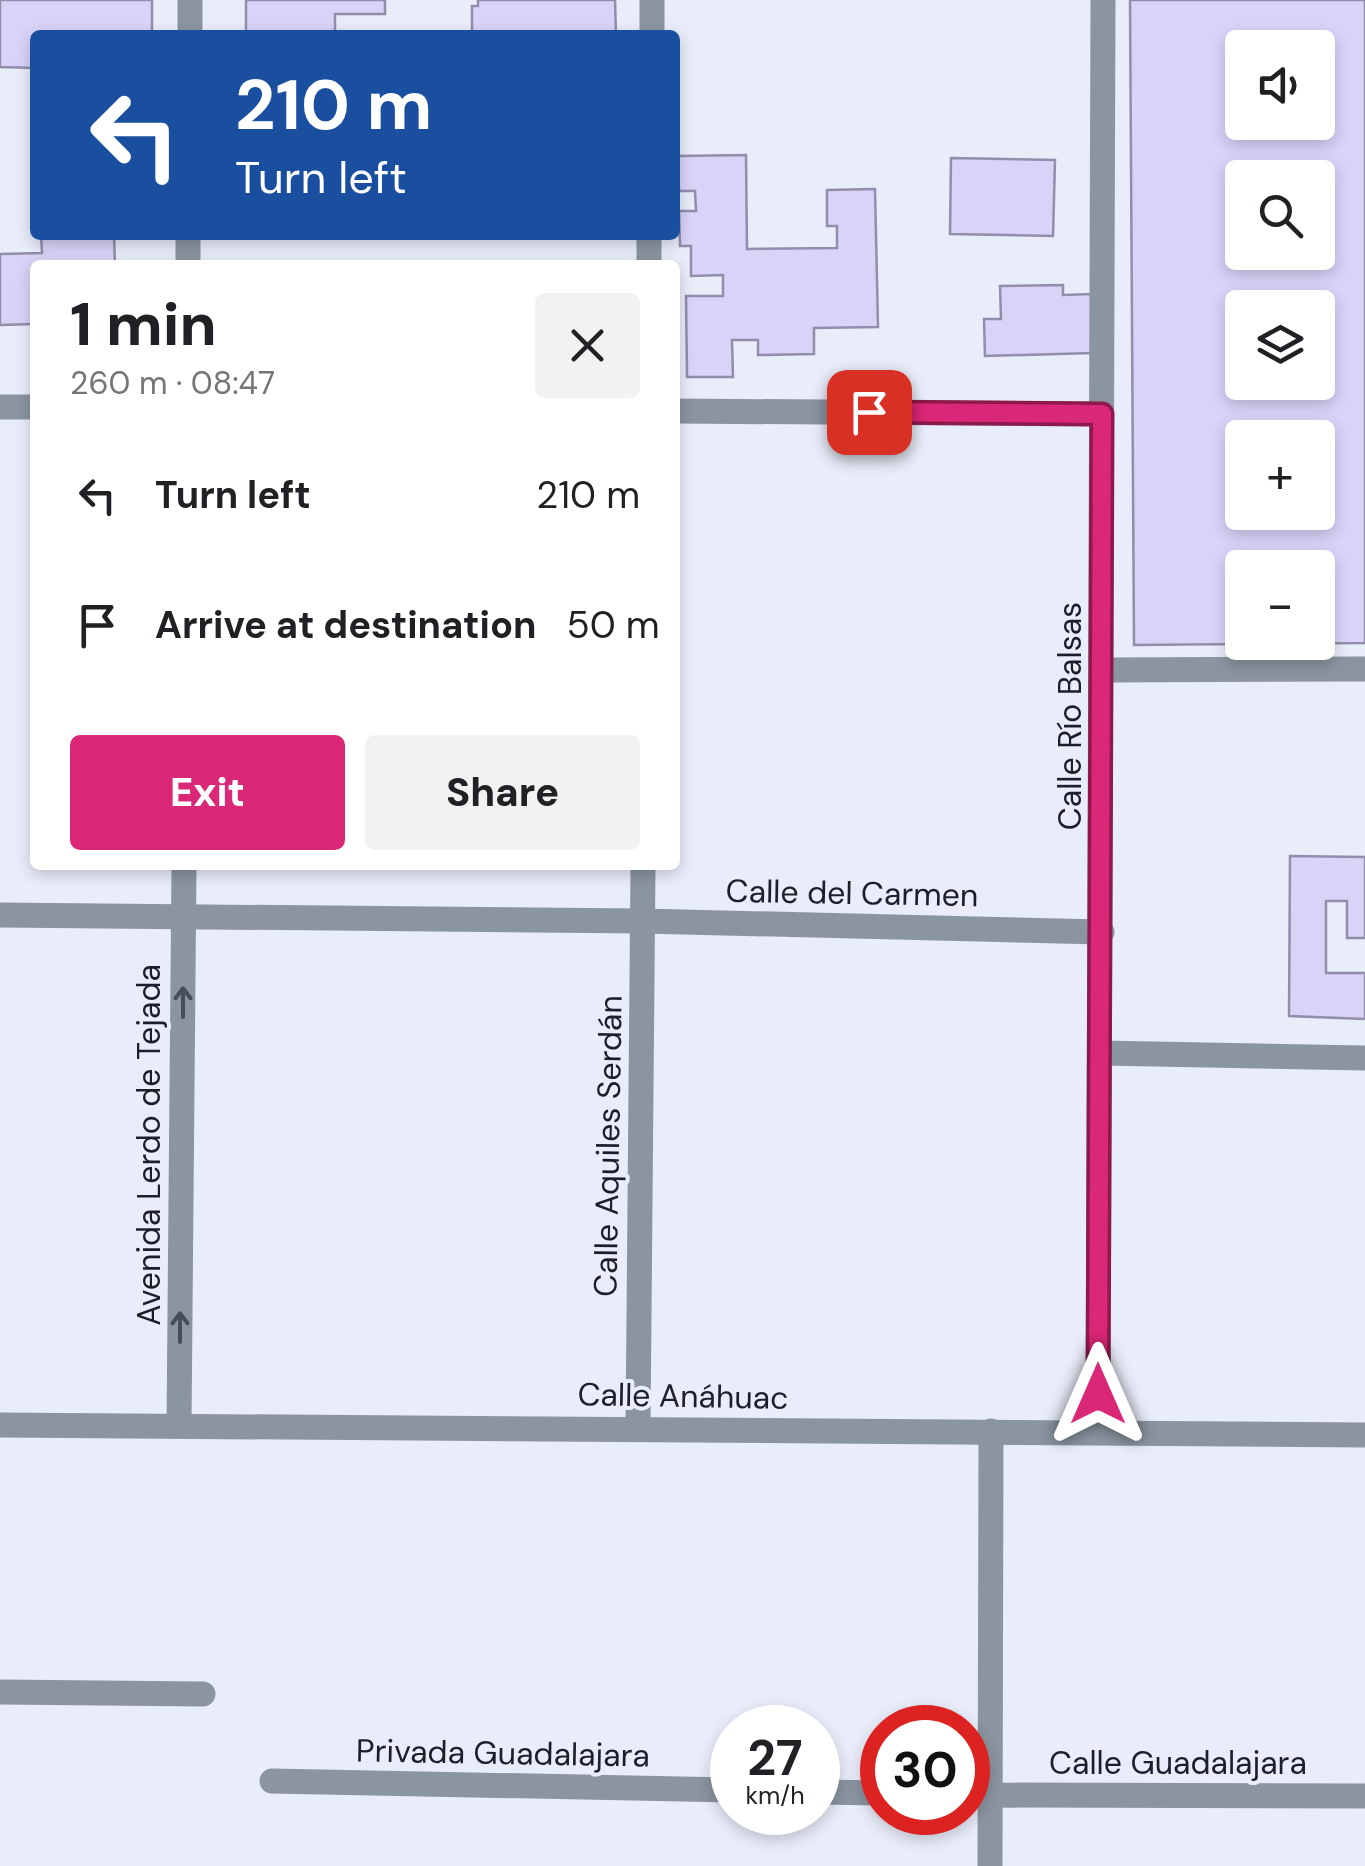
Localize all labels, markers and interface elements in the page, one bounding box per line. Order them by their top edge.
map controls [1225,30,1335,660]
button: sound [1225,30,1335,140]
text: 210 m [235,60,432,151]
icon: left [70,70,200,200]
text: Turn left [235,148,407,207]
button: search [1225,160,1335,270]
text: 1 min [70,285,217,364]
button: layers [1225,290,1335,400]
button: close [535,293,640,398]
text: 260 m · 08:47 [70,362,275,404]
pin [827,370,912,455]
icon: arrive [842,385,897,440]
button: + [1225,420,1335,530]
icon: left [70,468,125,523]
text: Turn left [155,470,311,520]
text: 210 m [536,470,640,520]
button: − [1225,550,1335,660]
icon: arrive [70,598,125,653]
text: Arrive at destination [155,600,537,650]
text: 50 m [567,600,660,650]
street label: Calle Río Balsas [1049,602,1091,830]
button: Exit [70,735,345,850]
button: Share [365,735,640,850]
street label: Calle del Carmen [725,870,979,916]
street label: Avenida Lerdo de Tejada [128,964,170,1326]
one-way arrow [174,987,192,1020]
street label: Calle Aquiles Serdán [584,995,632,1297]
one-way arrow [170,1312,190,1344]
position arrow [1046,1342,1150,1446]
street label: Calle Anáhuac [577,1373,789,1419]
speed limit sign: 30 [860,1705,990,1835]
text: 27 [747,1725,803,1791]
street label: Privada Guadalajara [356,1729,650,1777]
street label: Calle Guadalajara [1049,1742,1307,1784]
text: km/h [745,1779,805,1812]

